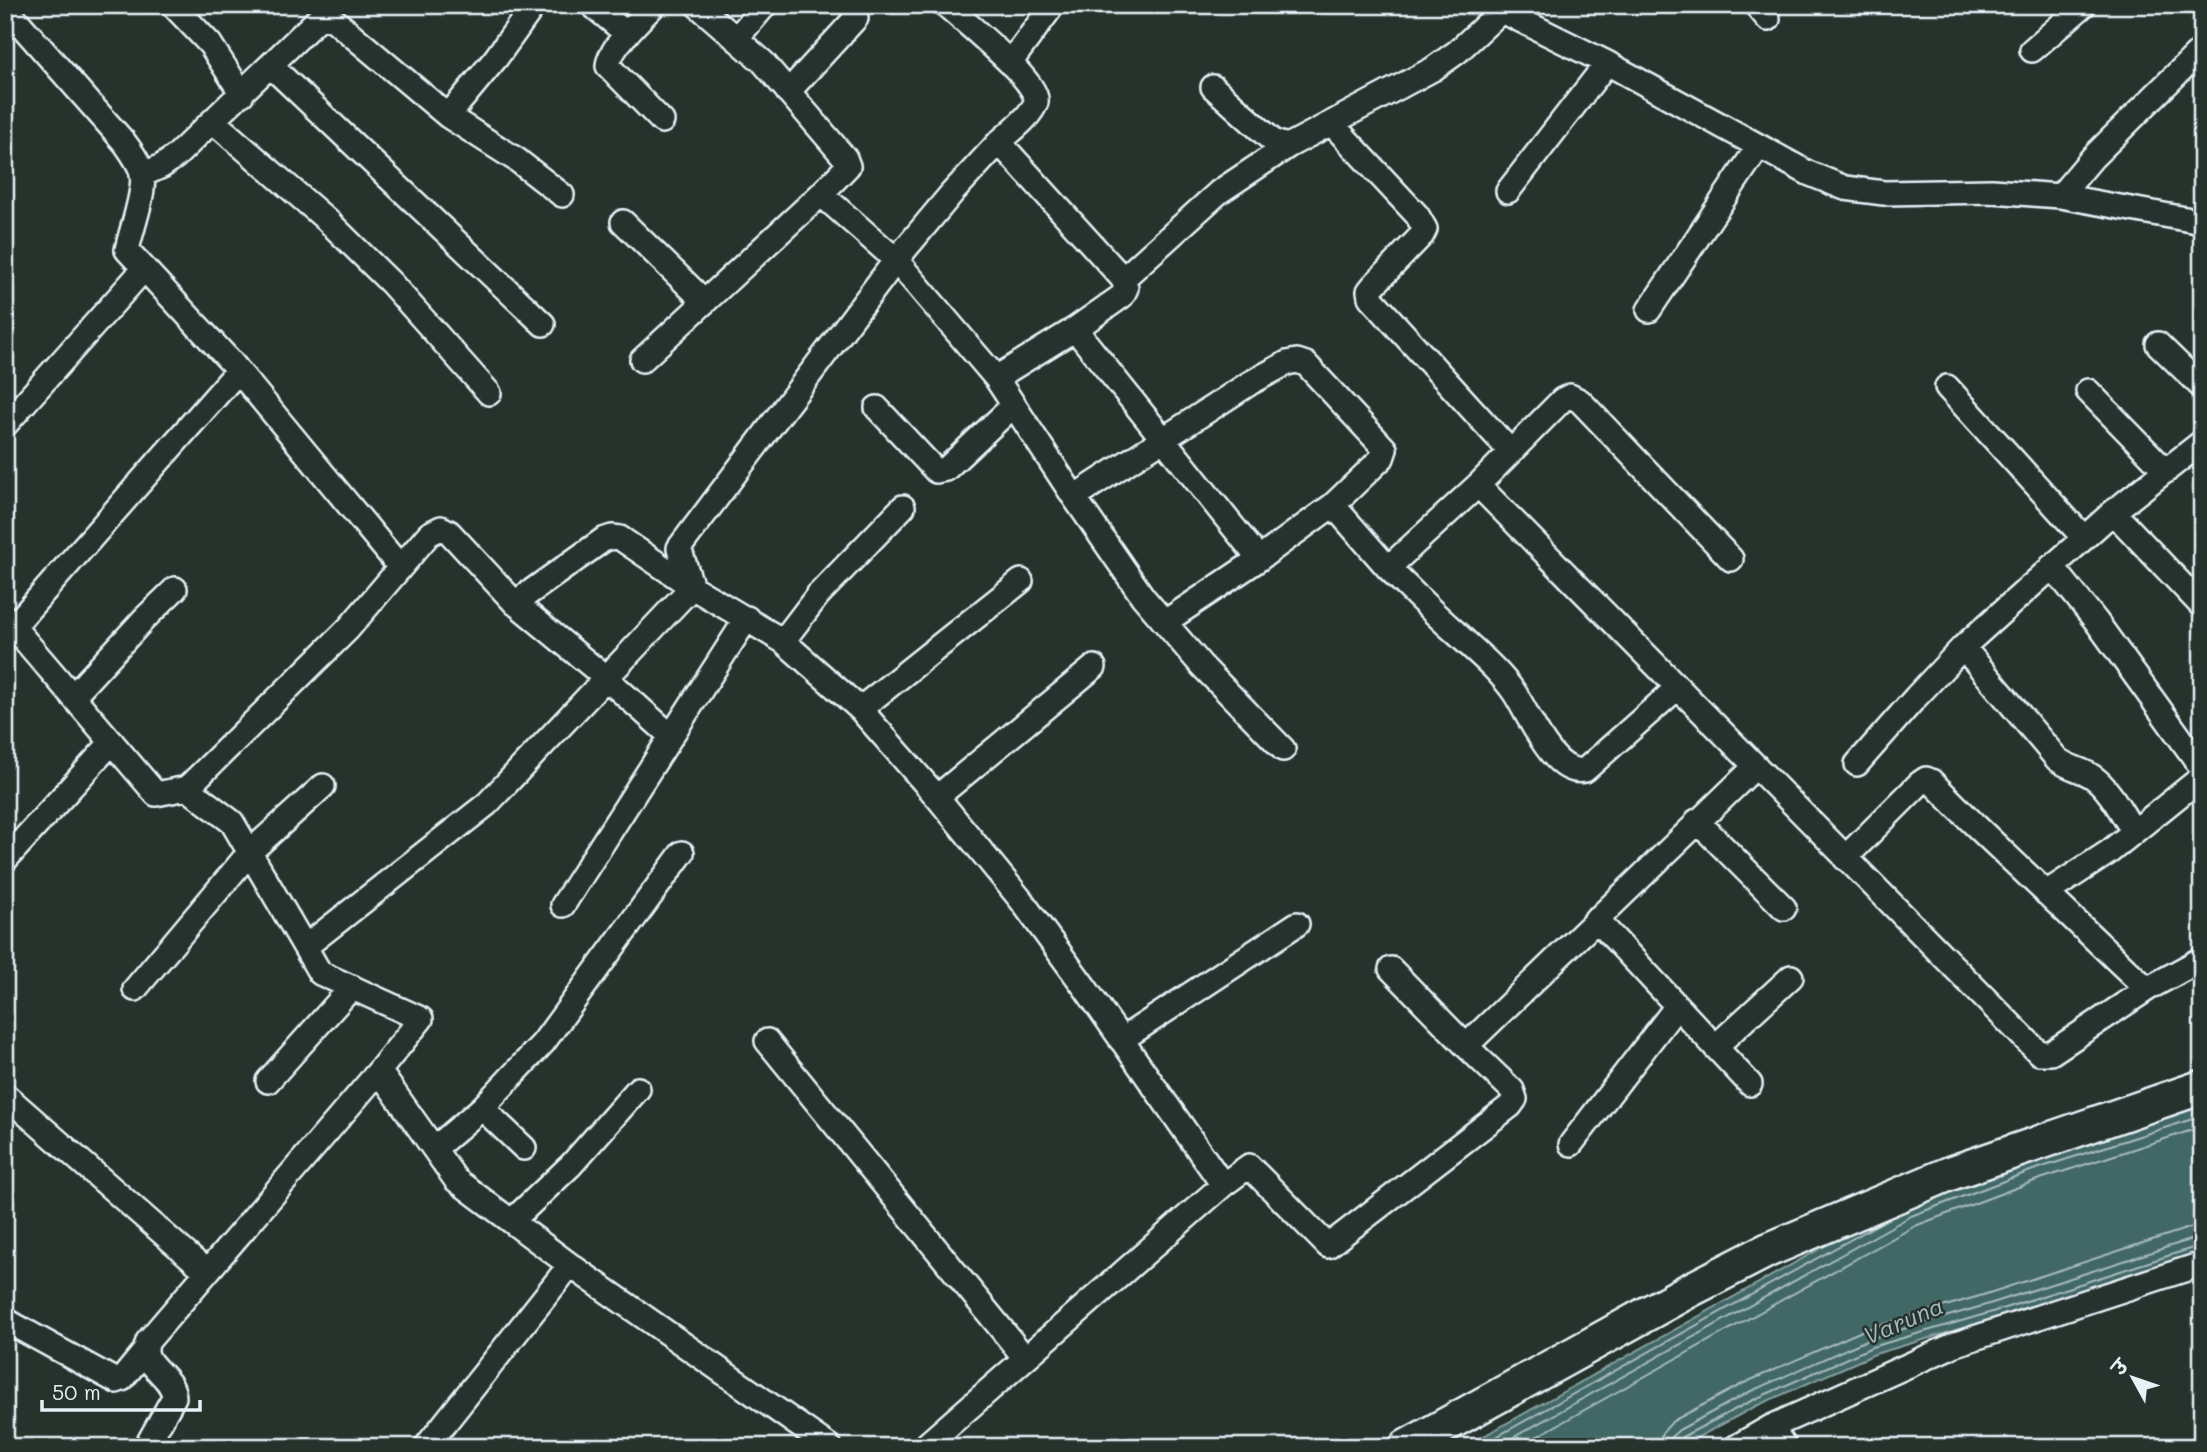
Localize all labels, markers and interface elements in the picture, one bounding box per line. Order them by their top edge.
water label: Varuna [1858,1289,1948,1351]
north arrow [2098,1344,2168,1414]
text: उ [2105,1352,2135,1381]
scale bar [42,1368,200,1412]
text: 50 m [52,1378,101,1405]

